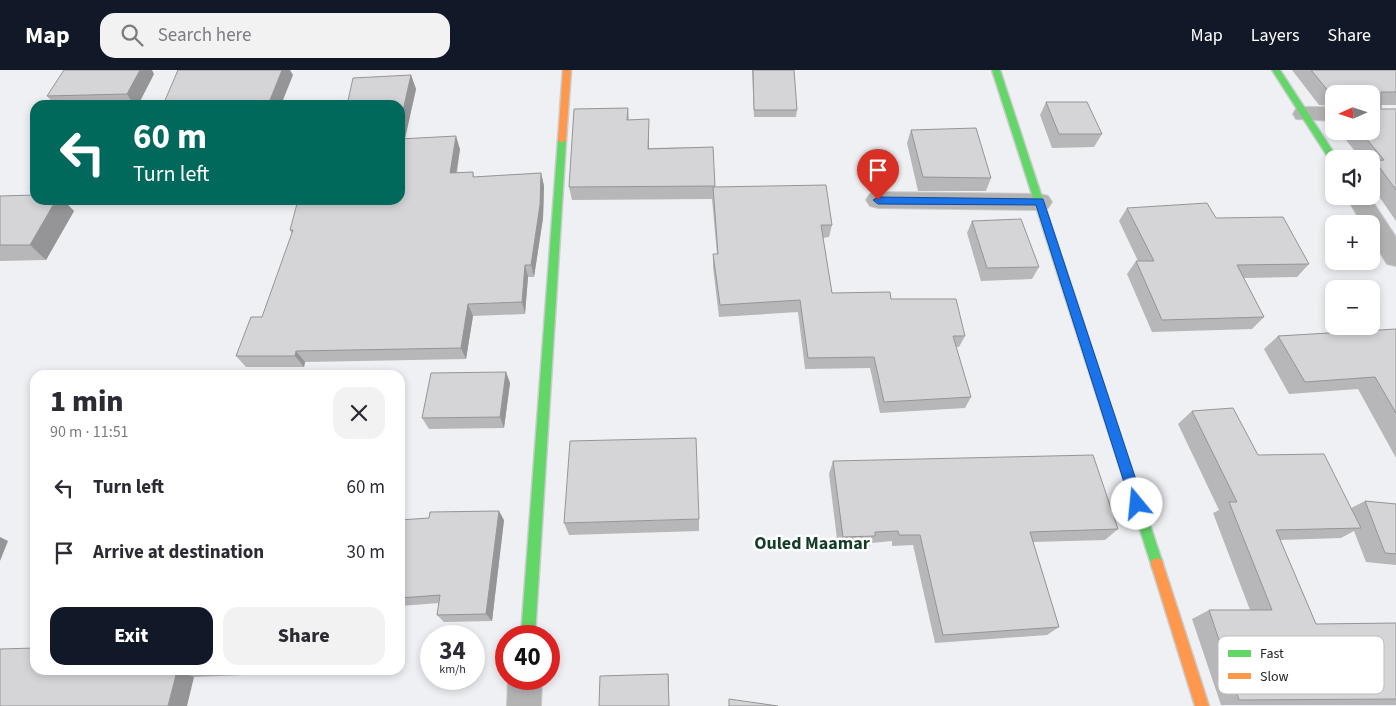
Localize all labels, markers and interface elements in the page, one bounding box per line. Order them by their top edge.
search box [100,13,450,58]
text: Map [25,18,70,53]
icon: search [118,21,146,49]
text: Search here [158,22,251,49]
text: Map [1191,23,1223,48]
text: Layers [1251,23,1300,48]
text: Share [1328,23,1371,48]
north arrow [1325,85,1380,140]
map controls [1325,85,1380,335]
text: 60 m [133,112,207,162]
icon: left [50,120,115,185]
pin [857,149,899,200]
button: sound [1325,150,1380,205]
icon: arrive [864,156,892,184]
text: Turn left [133,158,209,190]
button: + [1325,215,1380,270]
button: − [1325,280,1380,335]
text: 1 min [50,380,124,423]
button: close [333,387,385,439]
text: 90 m · 11:51 [50,421,129,443]
icon: left [50,474,78,502]
text: Turn left [93,474,164,501]
text: 60 m [347,474,385,501]
position arrow [1110,477,1162,529]
district label: Ouled Maamar [754,531,871,556]
icon: arrive [50,539,78,567]
text: Arrive at destination [93,539,264,566]
text: 30 m [347,539,385,566]
button: Exit [50,607,213,665]
button: Share [223,607,385,665]
speed limit sign: 40 [495,625,560,690]
text: 34 [439,633,466,669]
legend [1218,636,1384,694]
text: Fast [1260,644,1284,664]
text: km/h [439,661,466,678]
text: Slow [1260,667,1289,687]

